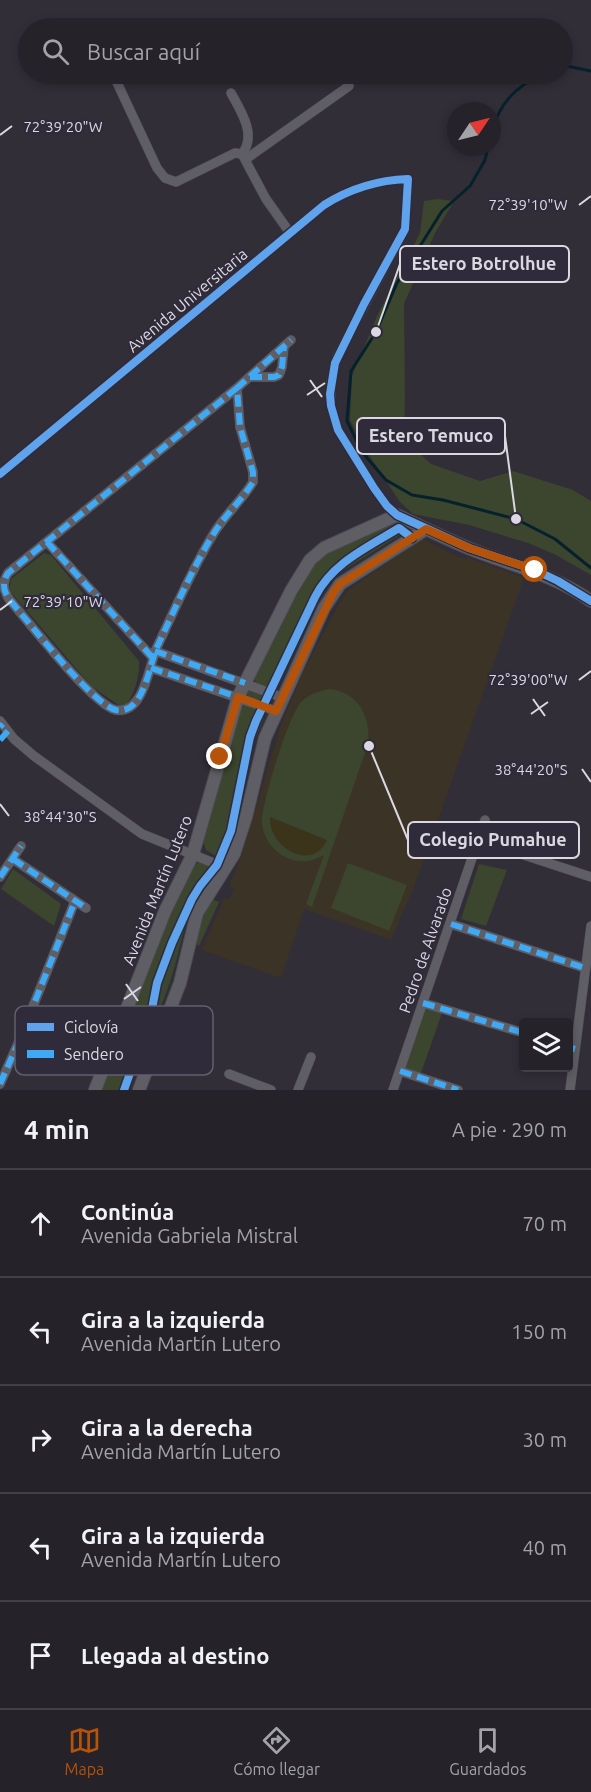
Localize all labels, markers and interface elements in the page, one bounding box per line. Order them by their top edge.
search box [18,18,573,84]
icon: search [39,35,72,68]
text: Buscar aquí [87,39,200,64]
north arrow [447,102,501,156]
text: 72°39'20"W [23,118,103,135]
text: 72°39'10"W [488,196,568,213]
street label: Avenida Universitaria [123,245,251,355]
callout: Estero Botrolhue [400,246,569,282]
text: Estero Botrolhue [412,253,556,273]
callout: Estero Temuco [357,418,505,454]
text: Estero Temuco [369,425,493,445]
route start [521,556,547,582]
text: 72°39'10"W [23,593,103,610]
text: 72°39'00"W [488,671,568,688]
route end [206,743,232,769]
text: 38°44'20"S [494,761,568,778]
text: 38°44'30"S [23,808,97,825]
street label: Avenida Martín Lutero [119,812,195,968]
callout: Colegio Pumahue [408,822,579,858]
text: Colegio Pumahue [419,829,567,849]
street label: Pedro de Alvarado [395,885,455,1015]
legend [15,1006,213,1075]
text: Ciclovía [64,1018,119,1036]
map controls [519,1018,573,1072]
button: layers [519,1018,573,1072]
text: Sendero [64,1045,124,1063]
text: 4 min [24,1115,90,1144]
text: A pie · 290 m [452,1118,567,1141]
text: Continúa [81,1199,174,1224]
icon: ahead [24,1207,57,1240]
text: 70 m [523,1212,567,1235]
text: Avenida Gabriela Mistral [81,1224,298,1247]
text: Gira a la izquierda [81,1307,265,1332]
icon: left [24,1315,57,1348]
text: 150 m [511,1320,567,1343]
text: Avenida Martín Lutero [81,1332,281,1355]
text: Gira a la derecha [81,1415,253,1440]
icon: right [24,1423,57,1456]
text: 30 m [523,1428,567,1451]
text: Avenida Martín Lutero [81,1440,281,1463]
text: Gira a la izquierda [81,1523,265,1548]
icon: left [24,1531,57,1564]
text: 40 m [523,1536,567,1559]
text: Avenida Martín Lutero [81,1548,281,1571]
icon: arrive [24,1639,57,1672]
text: Llegada al destino [81,1643,269,1668]
tab: Mapa [65,1724,104,1778]
tab: Cómo llegar [233,1724,320,1778]
tab: Guardados [449,1724,526,1778]

